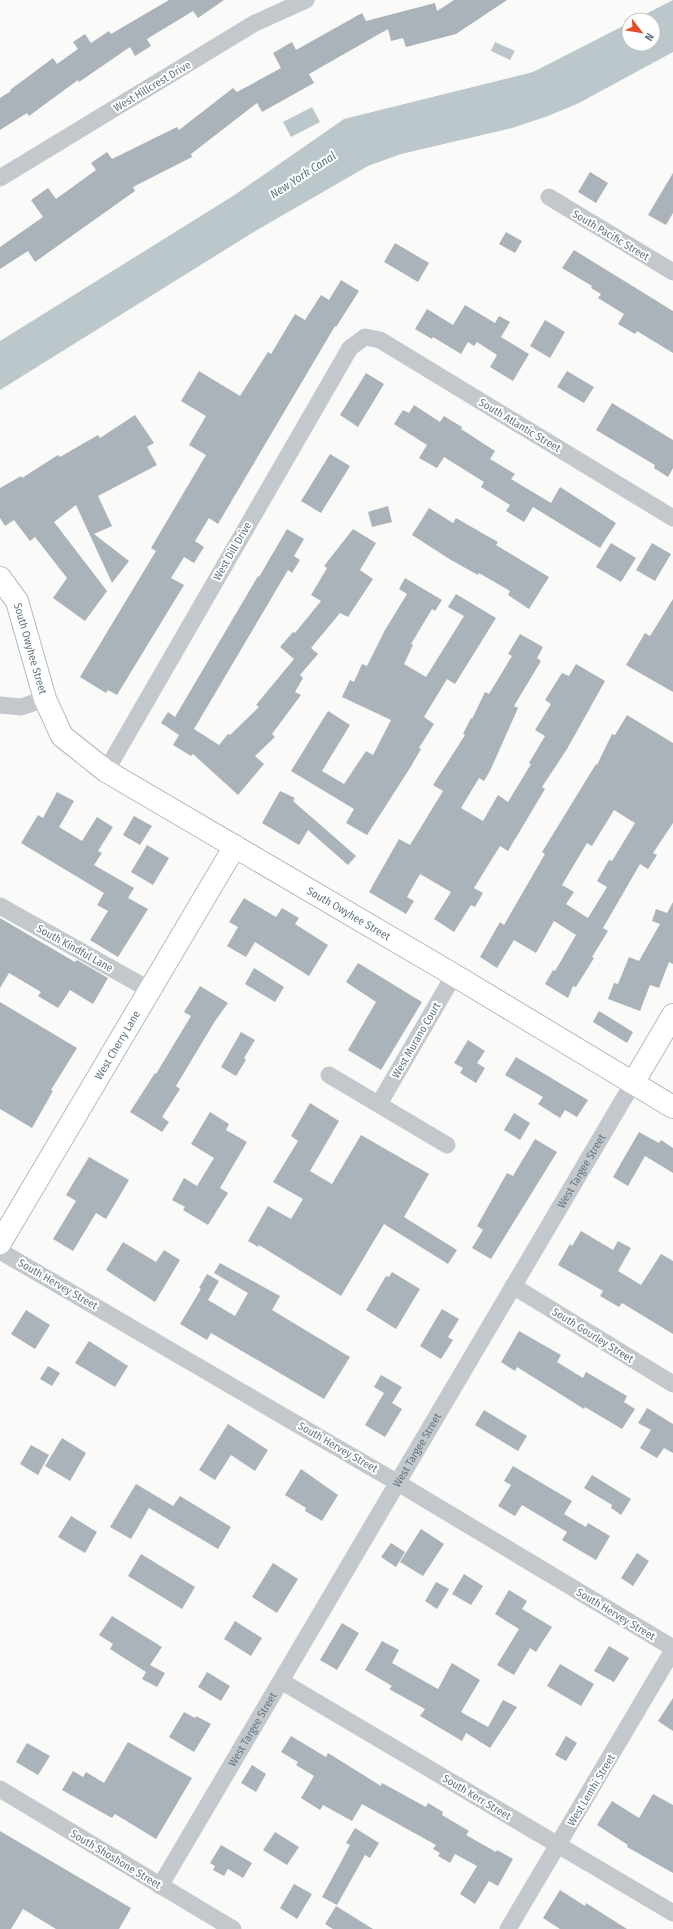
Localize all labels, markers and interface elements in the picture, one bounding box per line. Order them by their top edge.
north arrow [621,12,661,52]
text: N [642,31,656,43]
street label: West Hillcrest Drive [111,58,193,115]
water label: New York Canal [268,149,338,201]
street label: South Pacific Street [570,207,652,264]
street label: South Atlantic Street [477,396,563,455]
street label: West Dill Drive [210,520,254,583]
street label: South Owyhee Street [11,601,49,696]
street label: South Owyhee Street [305,884,393,944]
street label: South Kindful Lane [34,922,115,975]
street label: West Murano Court [389,1000,444,1080]
street label: West Cherry Lane [92,1009,143,1082]
street label: West Targee Street [555,1131,609,1210]
street label: South Hervey Street [16,1256,100,1313]
street label: South Gourley Street [550,1305,636,1366]
street label: West Targee Street [390,1411,444,1490]
street label: South Hervey Street [296,1419,380,1476]
street label: South Hervey Street [574,1586,658,1643]
street label: West Targee Street [226,1690,280,1769]
street label: West Lemhi Street [565,1752,618,1828]
street label: South Kerr Street [440,1772,514,1823]
street label: South Shoshone Street [68,1827,164,1892]

